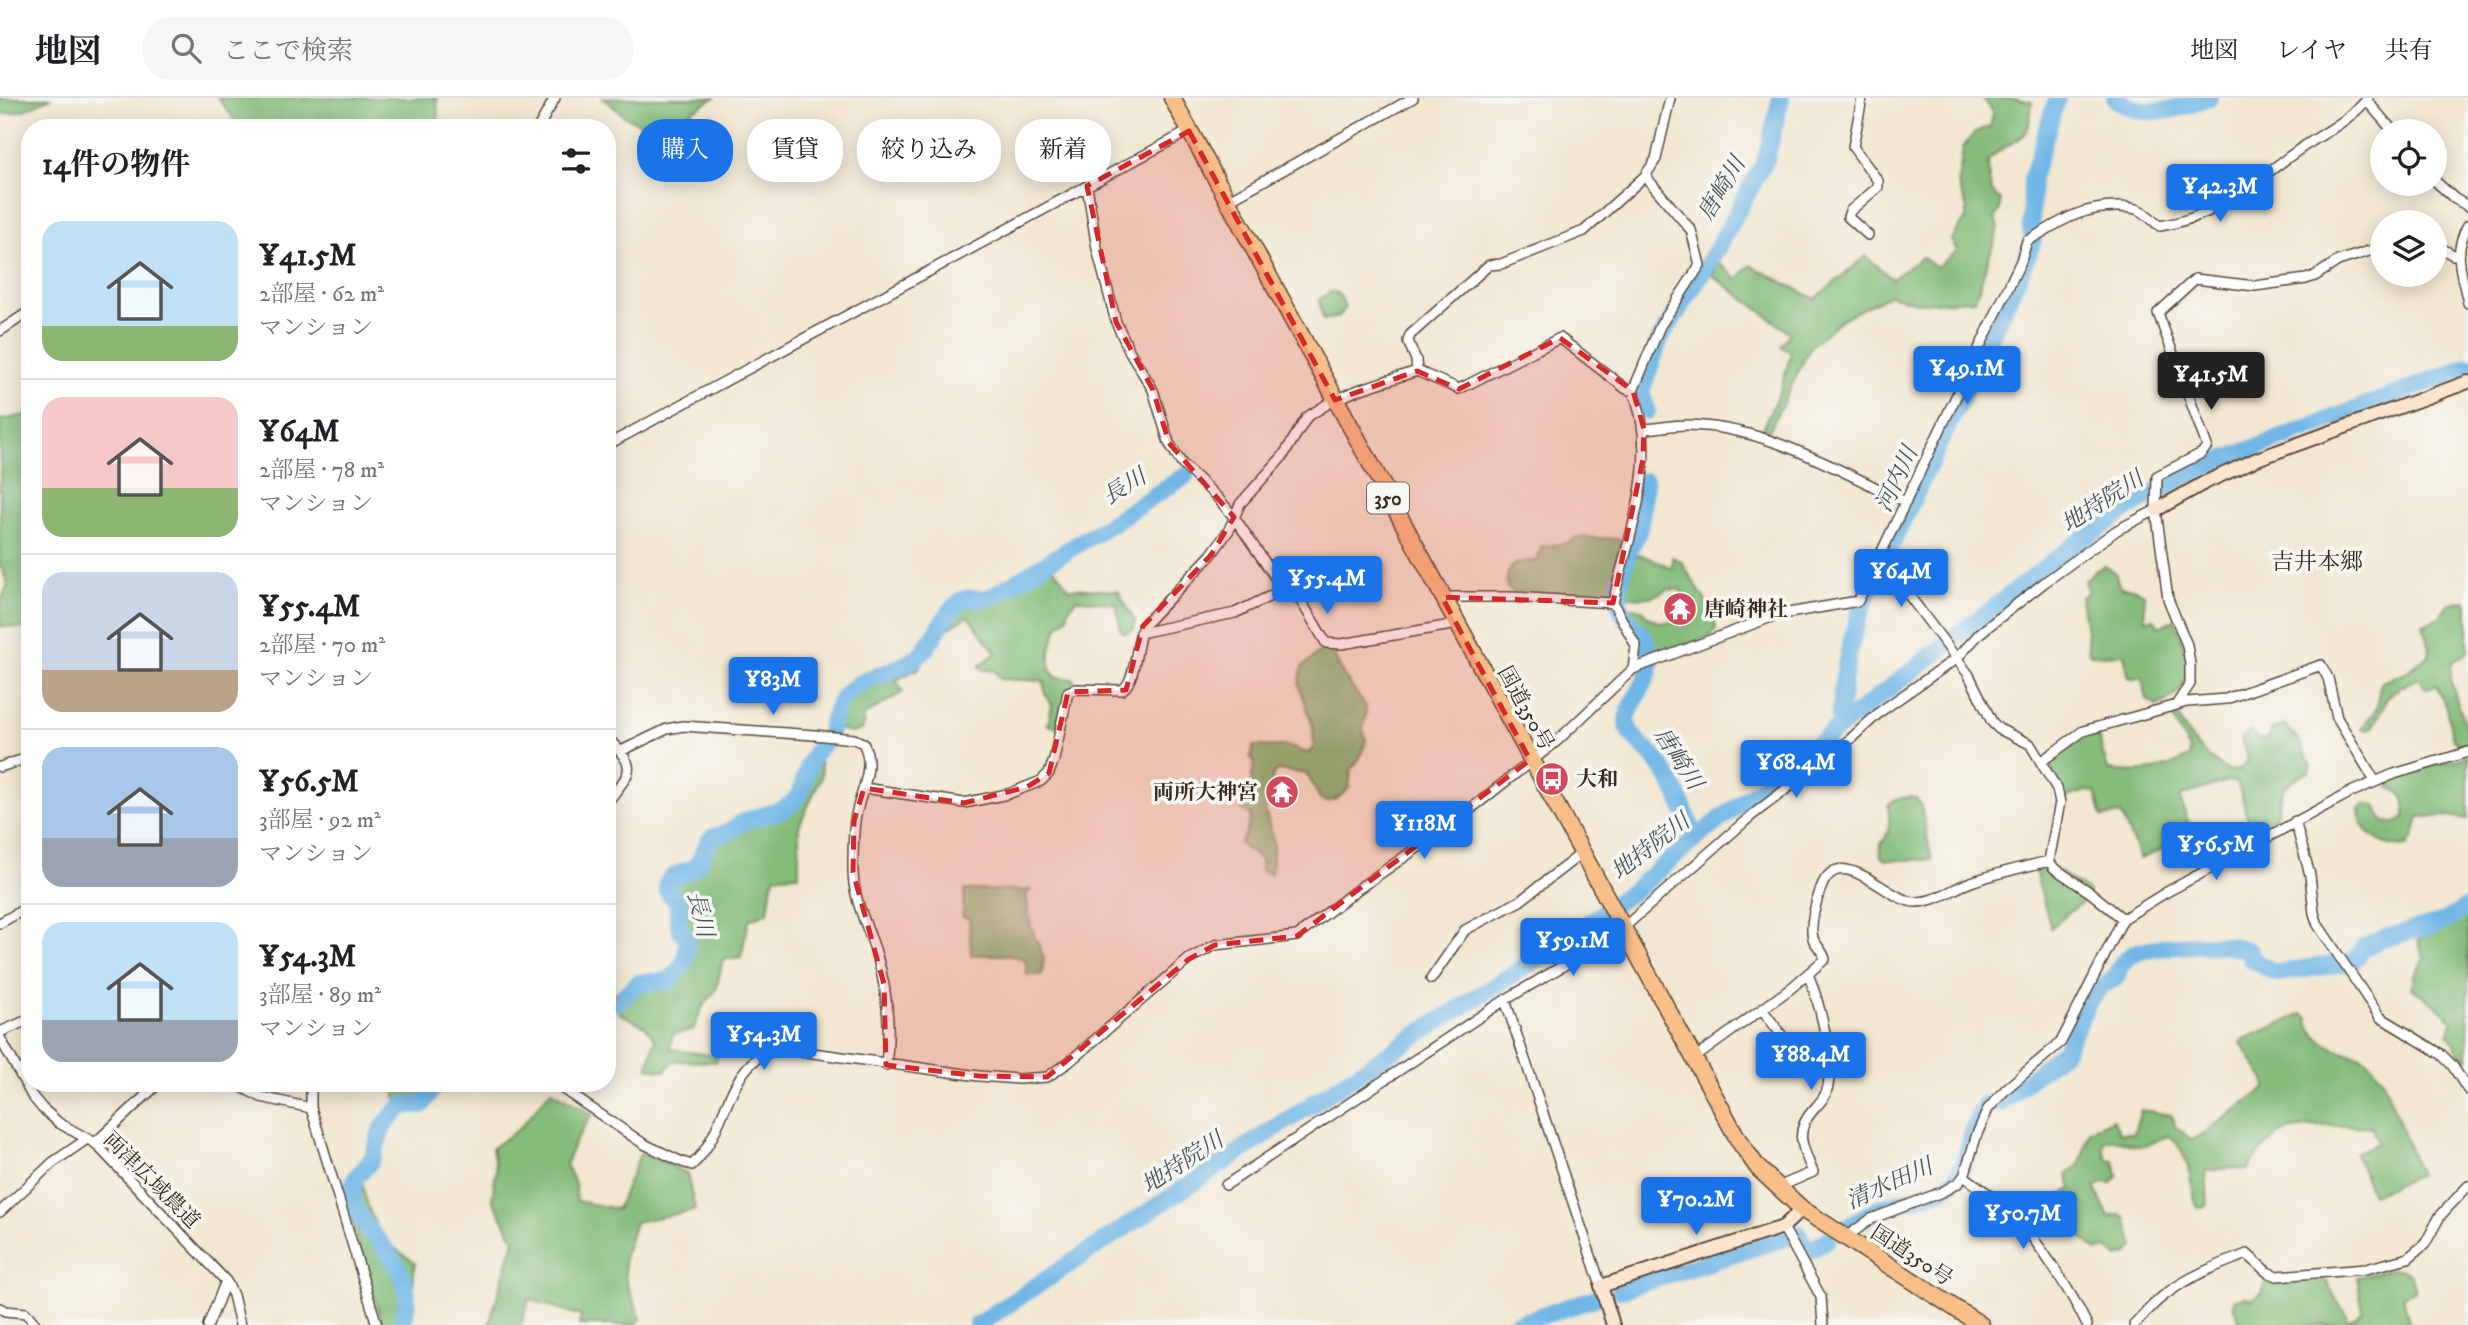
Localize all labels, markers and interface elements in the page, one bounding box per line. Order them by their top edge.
search box [143,17,633,80]
icon: search [167,29,205,67]
text: 地図 [35,32,101,73]
text: ここで検索 [223,35,353,68]
text: 地図 [2190,36,2238,66]
text: レイヤ [2276,36,2347,66]
text: 共有 [2385,36,2433,66]
chip: 購入 [637,119,733,182]
chip: 賃貸 [747,119,843,182]
chip: 絞り込み [857,119,1001,182]
chip: 新着 [1015,119,1111,182]
map controls [2370,119,2447,287]
button: locate [2370,119,2447,196]
icon: filters [557,142,595,180]
text: 14件の物件 [42,147,190,184]
water label: 唐崎川 [1692,149,1754,226]
pin: ¥42.3M [2163,164,2277,224]
text: ¥42.3M [2182,172,2258,201]
button: layers [2370,210,2447,287]
text: ¥41.5M [259,238,357,275]
icon: home [98,249,182,333]
text: 2部屋 · 62 m² [259,280,384,309]
text: マンション [259,314,373,343]
pin: ¥49.1M [1910,346,2024,406]
pin: ¥41.5M [2154,352,2268,412]
text: ¥49.1M [1929,354,2005,383]
text: ¥41.5M [2174,360,2248,389]
text: ¥64M [259,414,339,451]
icon: home [98,425,182,509]
water label: 河内川 [1870,440,1926,517]
text: 2部屋 · 78 m² [259,456,384,485]
water label: 長川 [1098,461,1155,512]
water label: 地持院川 [2056,463,2152,539]
road number: 350 [1367,482,1409,514]
text: マンション [259,490,373,519]
district label: 吉井本郷 [2271,548,2363,577]
pin: ¥64M [1860,550,1942,609]
pin: ¥55.4M [1270,556,1384,616]
text: ¥64M [1870,557,1932,586]
text: ¥55.4M [1288,564,1366,593]
text: ¥55.4M [259,589,360,626]
temple icon: 唐崎神社 [1661,590,1699,628]
place label: 唐崎神社 [1704,597,1788,623]
icon: home [98,600,182,684]
text: 2部屋 · 70 m² [259,631,385,660]
pin: ¥83M [732,658,814,717]
street label: 国道350号 [1491,662,1559,755]
text: マンション [259,665,373,694]
text: ¥83M [745,665,801,694]
water label: 唐崎川 [1647,722,1710,798]
pin: ¥68.4M [1739,740,1853,800]
text: ¥68.4M [1757,748,1835,777]
bus stop icon: 大和 [1533,760,1571,798]
text: ¥56.5M [259,764,359,801]
place label: 大和 [1576,767,1618,793]
temple icon: 両所大神宮 [1263,773,1301,811]
icon: home [98,775,182,859]
place label: 両所大神宮 [1153,780,1258,806]
pin: ¥118M [1375,802,1473,861]
text: 3部屋 · 92 m² [259,806,381,835]
water label: 地持院川 [1606,806,1698,887]
text: ¥118M [1392,809,1456,838]
pin: ¥56.5M [2159,822,2273,882]
text: ¥56.5M [2178,830,2254,859]
text: マンション [259,840,373,869]
water label: 長川 [680,889,720,943]
pin: ¥59.1M [1516,918,1630,978]
text: ¥59.1M [1536,926,1610,955]
text: ¥54.3M [259,939,356,976]
icon: home [98,950,182,1034]
text: 3部屋 · 89 m² [259,981,381,1010]
pin: ¥54.3M [707,1012,821,1072]
text: マンション [259,1015,373,1044]
text: ¥54.3M [727,1020,801,1049]
pin: ¥88.4M [1754,1032,1868,1092]
text: ¥88.4M [1772,1040,1850,1069]
water label: 地持院川 [1136,1124,1232,1200]
street label: 両津広域農道 [98,1127,205,1234]
water label: 清水田川 [1842,1151,1940,1216]
pin: ¥70.2M [1639,1178,1753,1237]
text: ¥70.2M [1657,1185,1735,1214]
pin: ¥50.7M [1966,1192,2080,1251]
text: ¥50.7M [1985,1199,2061,1228]
street label: 国道350号 [1866,1220,1957,1292]

